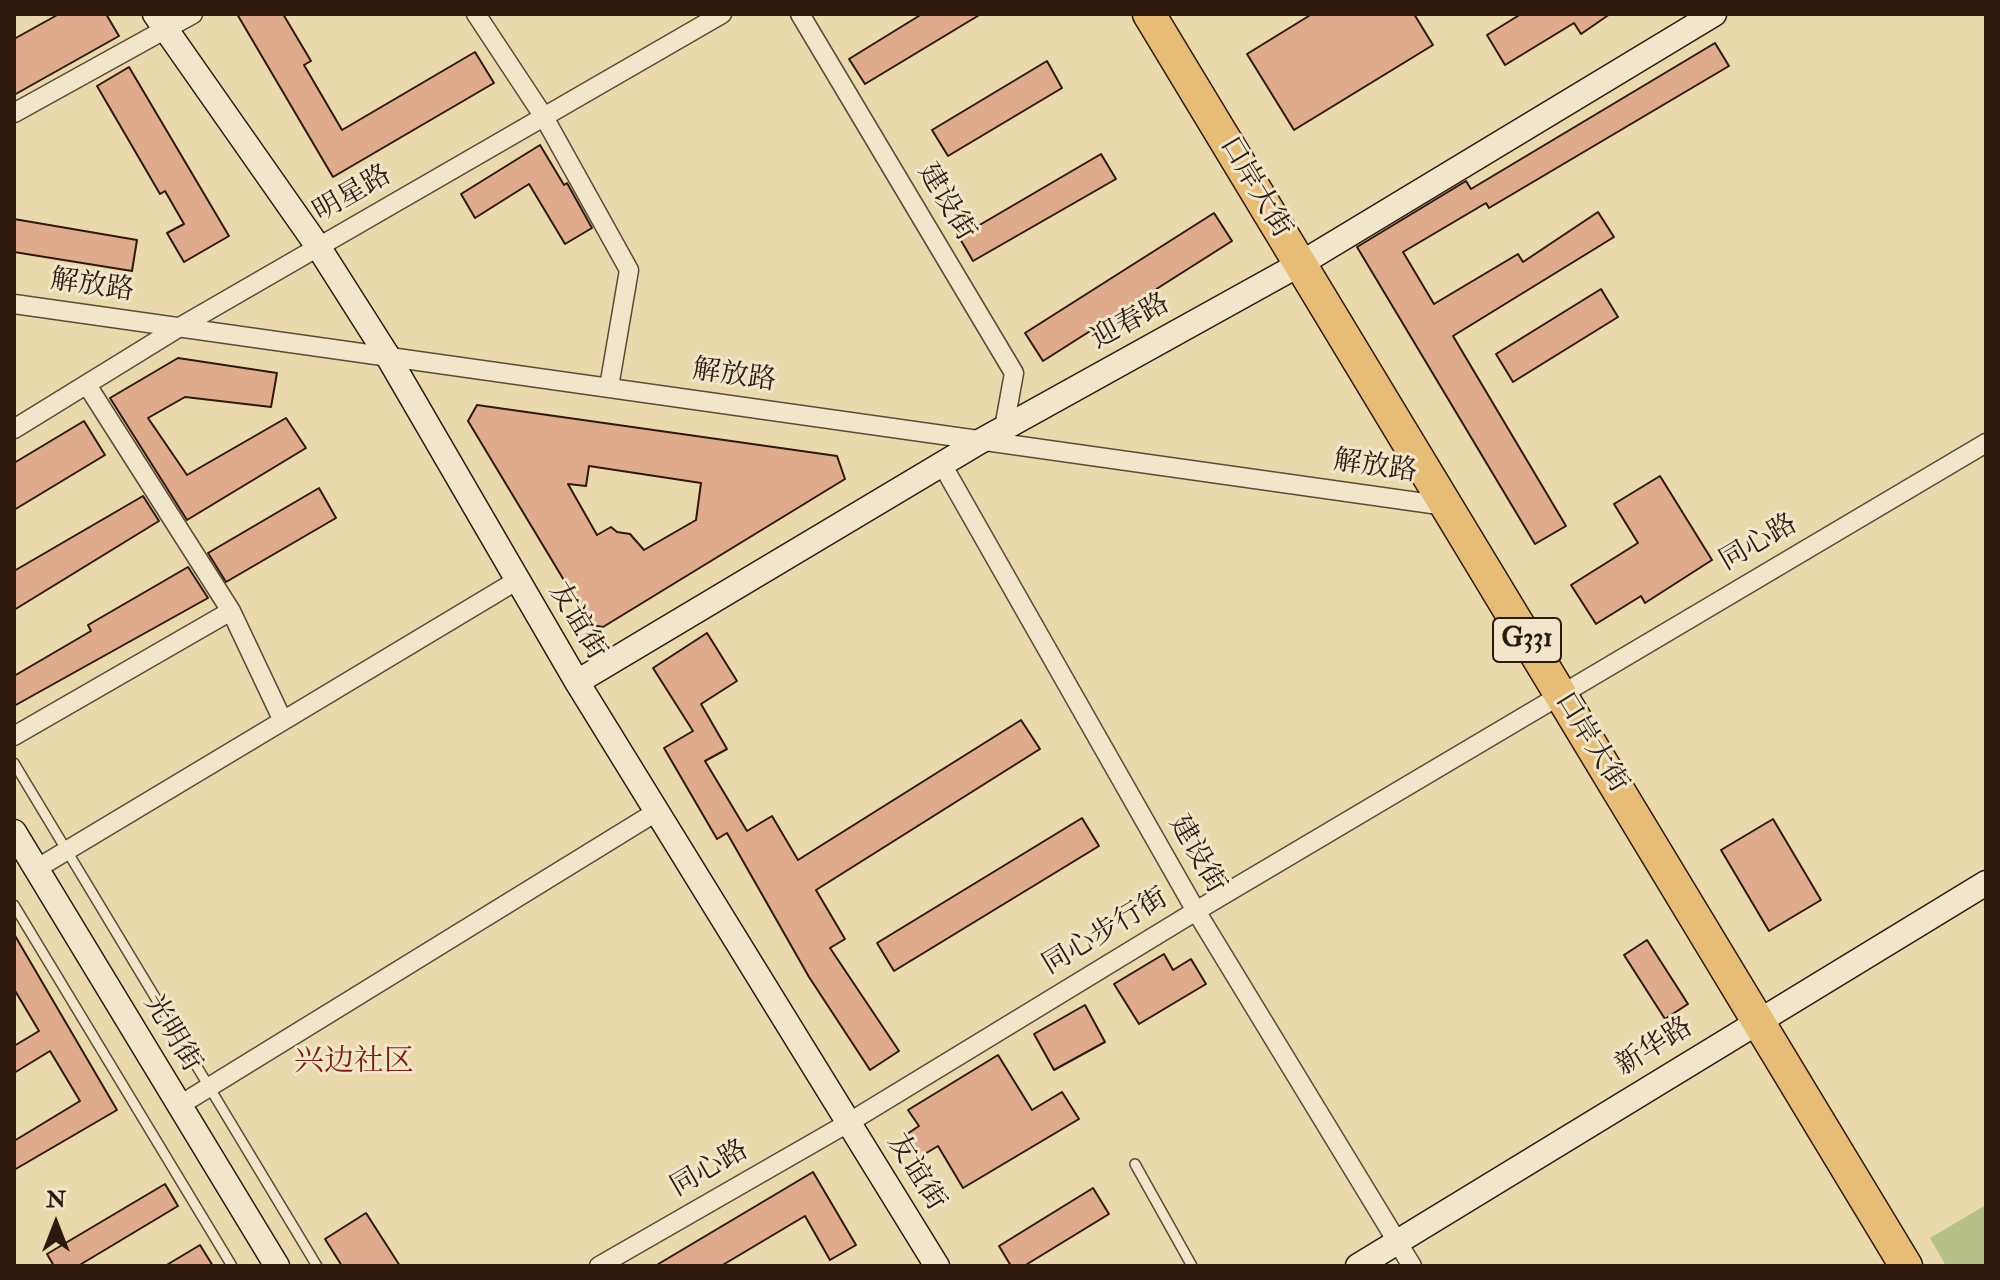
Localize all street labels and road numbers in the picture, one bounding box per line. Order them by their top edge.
street label: 口岸大街 [1211,131,1297,245]
street label: 建设街 [909,158,981,248]
street label: 明星路 [308,159,398,231]
street label: 解放路 [48,265,136,309]
street label: 迎春路 [1086,288,1176,358]
street label: 解放路 [690,355,778,399]
street label: 解放路 [1331,446,1419,490]
street label: 同心路 [1714,508,1804,580]
street label: 友谊街 [540,577,612,667]
road number: G331 [1493,618,1561,662]
street label: 口岸大街 [1546,687,1634,799]
street label: 建设街 [1160,810,1232,900]
street label: 同心步行街 [1037,883,1175,983]
street label: 光明街 [135,989,207,1079]
street label: 新华路 [1610,1011,1700,1085]
street label: 友谊街 [878,1128,952,1218]
street label: 同心路 [665,1134,755,1206]

